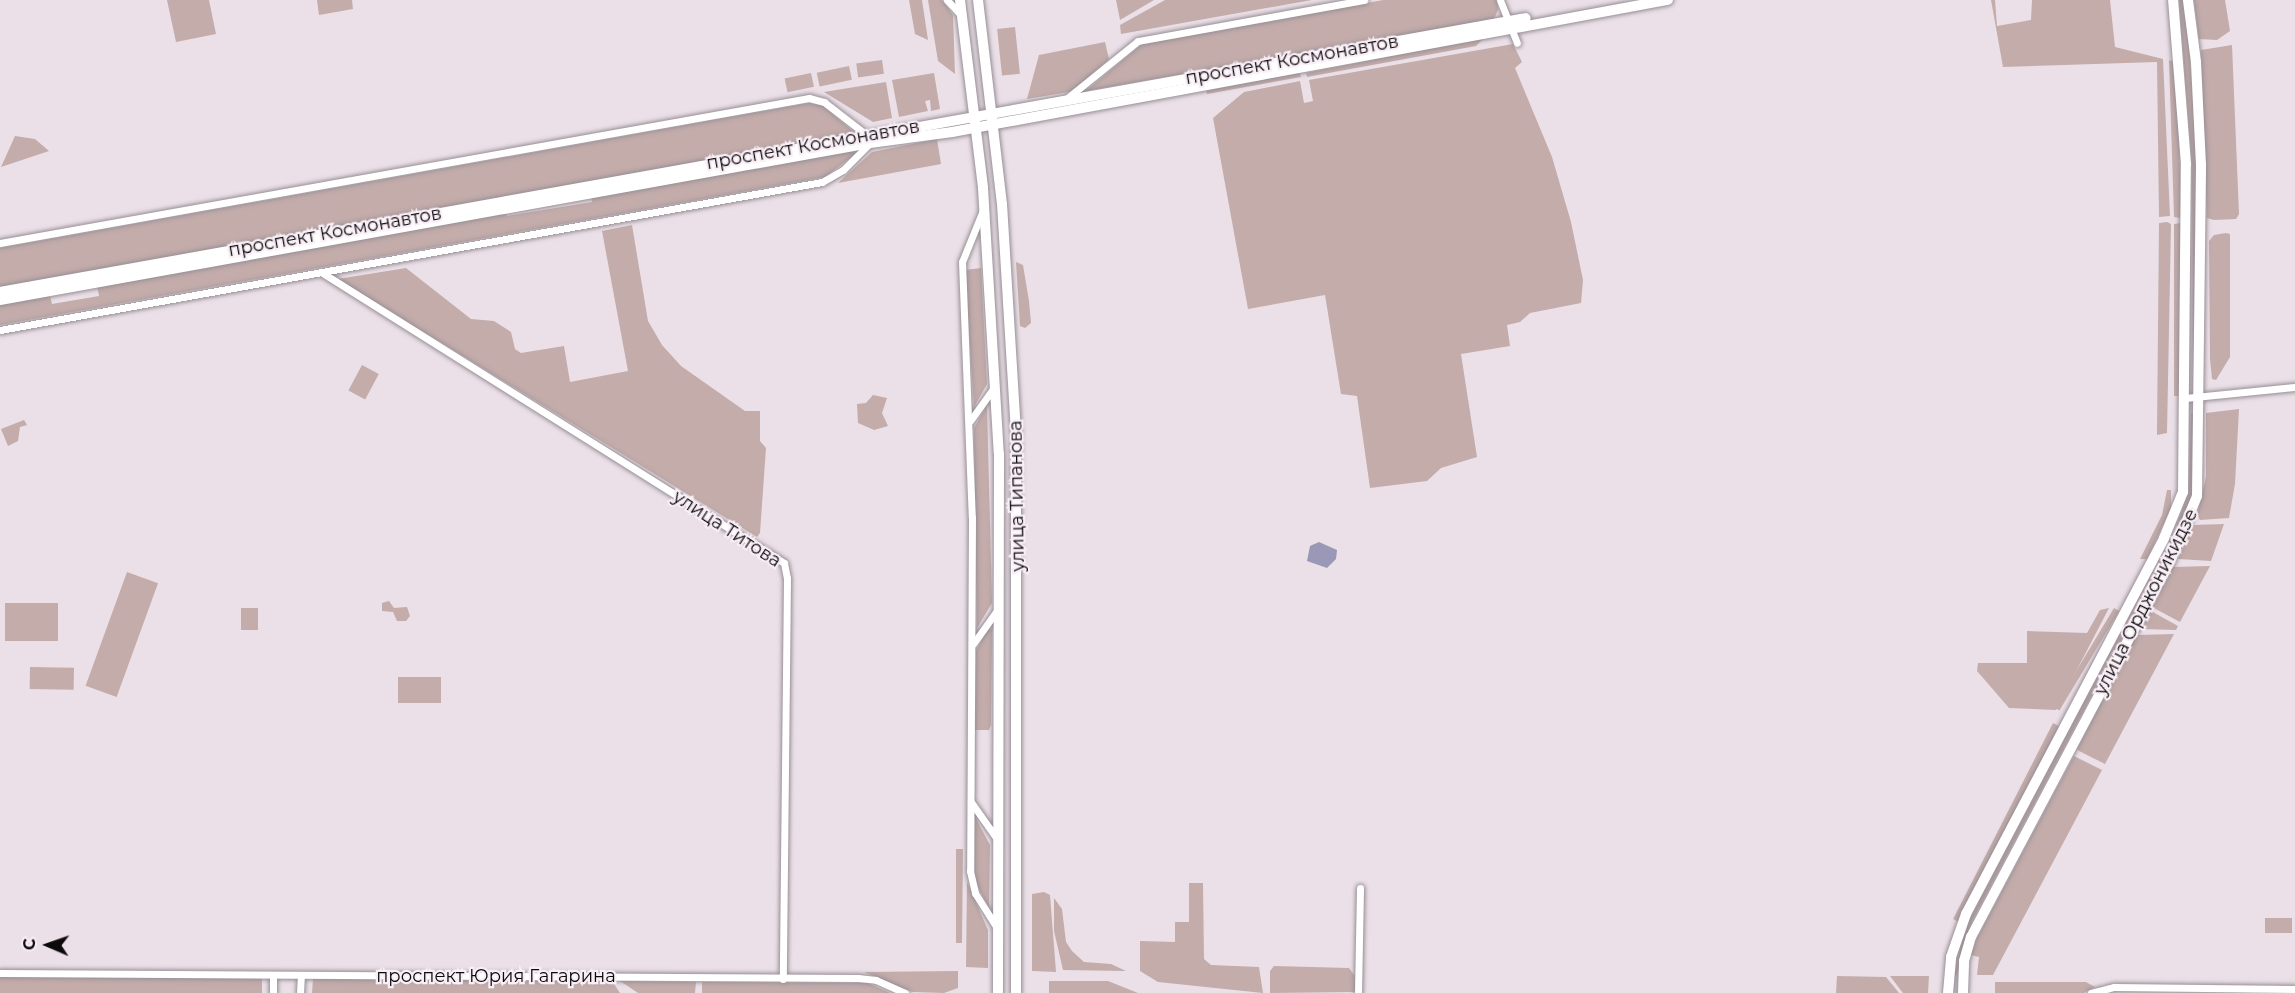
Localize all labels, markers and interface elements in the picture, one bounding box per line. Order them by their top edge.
street label: проспект Космонавтов [1184,31,1400,89]
street label: проспект Космонавтов [705,116,921,174]
street label: проспект Космонавтов [227,203,443,261]
street label: улица Типанова [1005,420,1029,572]
street label: улица Титова [669,486,785,572]
street label: улица Орджоникидзе [2090,505,2202,699]
north arrow [18,915,78,975]
text: С [20,938,39,950]
street label: проспект Юрия Гагарина [376,965,616,987]

